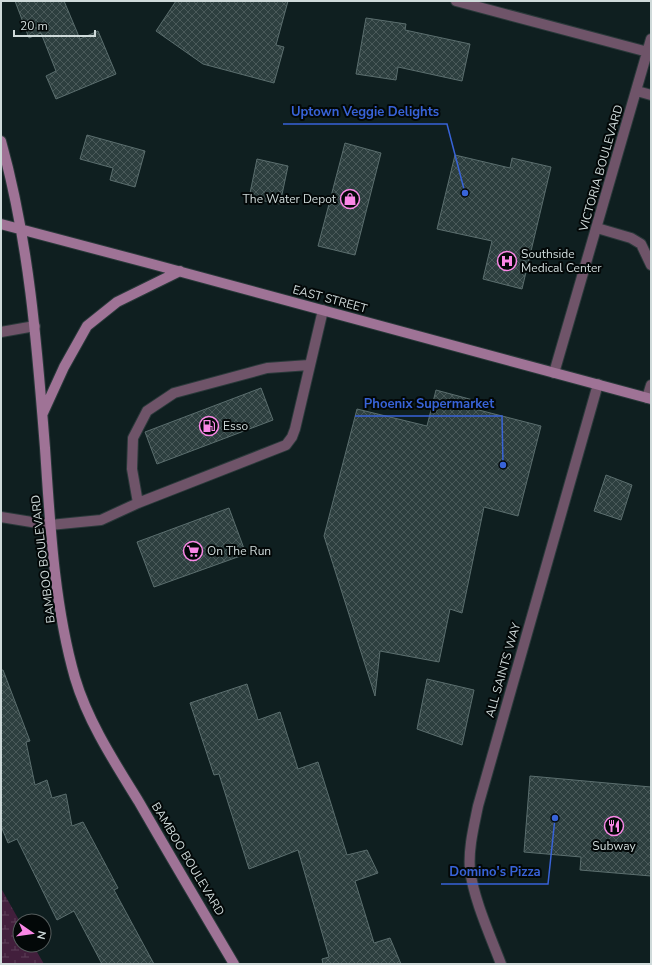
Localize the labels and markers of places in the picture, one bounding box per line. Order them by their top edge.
callout: Uptown Veggie Delights [283,99,447,124]
shop icon: The Water Depot [339,188,361,210]
place label: The Water Depot [243,191,337,207]
place label: Southside Medical Center [521,246,602,276]
hospital icon: Southside Medical Center [496,250,518,272]
callout: Phoenix Supermarket [355,391,502,416]
fuel station icon: Esso [198,415,220,437]
place label: Esso [223,418,248,434]
supermarket icon: On The Run [182,540,204,562]
place label: On The Run [207,543,271,559]
restaurant icon: Subway [603,815,625,837]
place label: Subway [592,838,637,854]
callout: Domino's Pizza [441,859,548,884]

